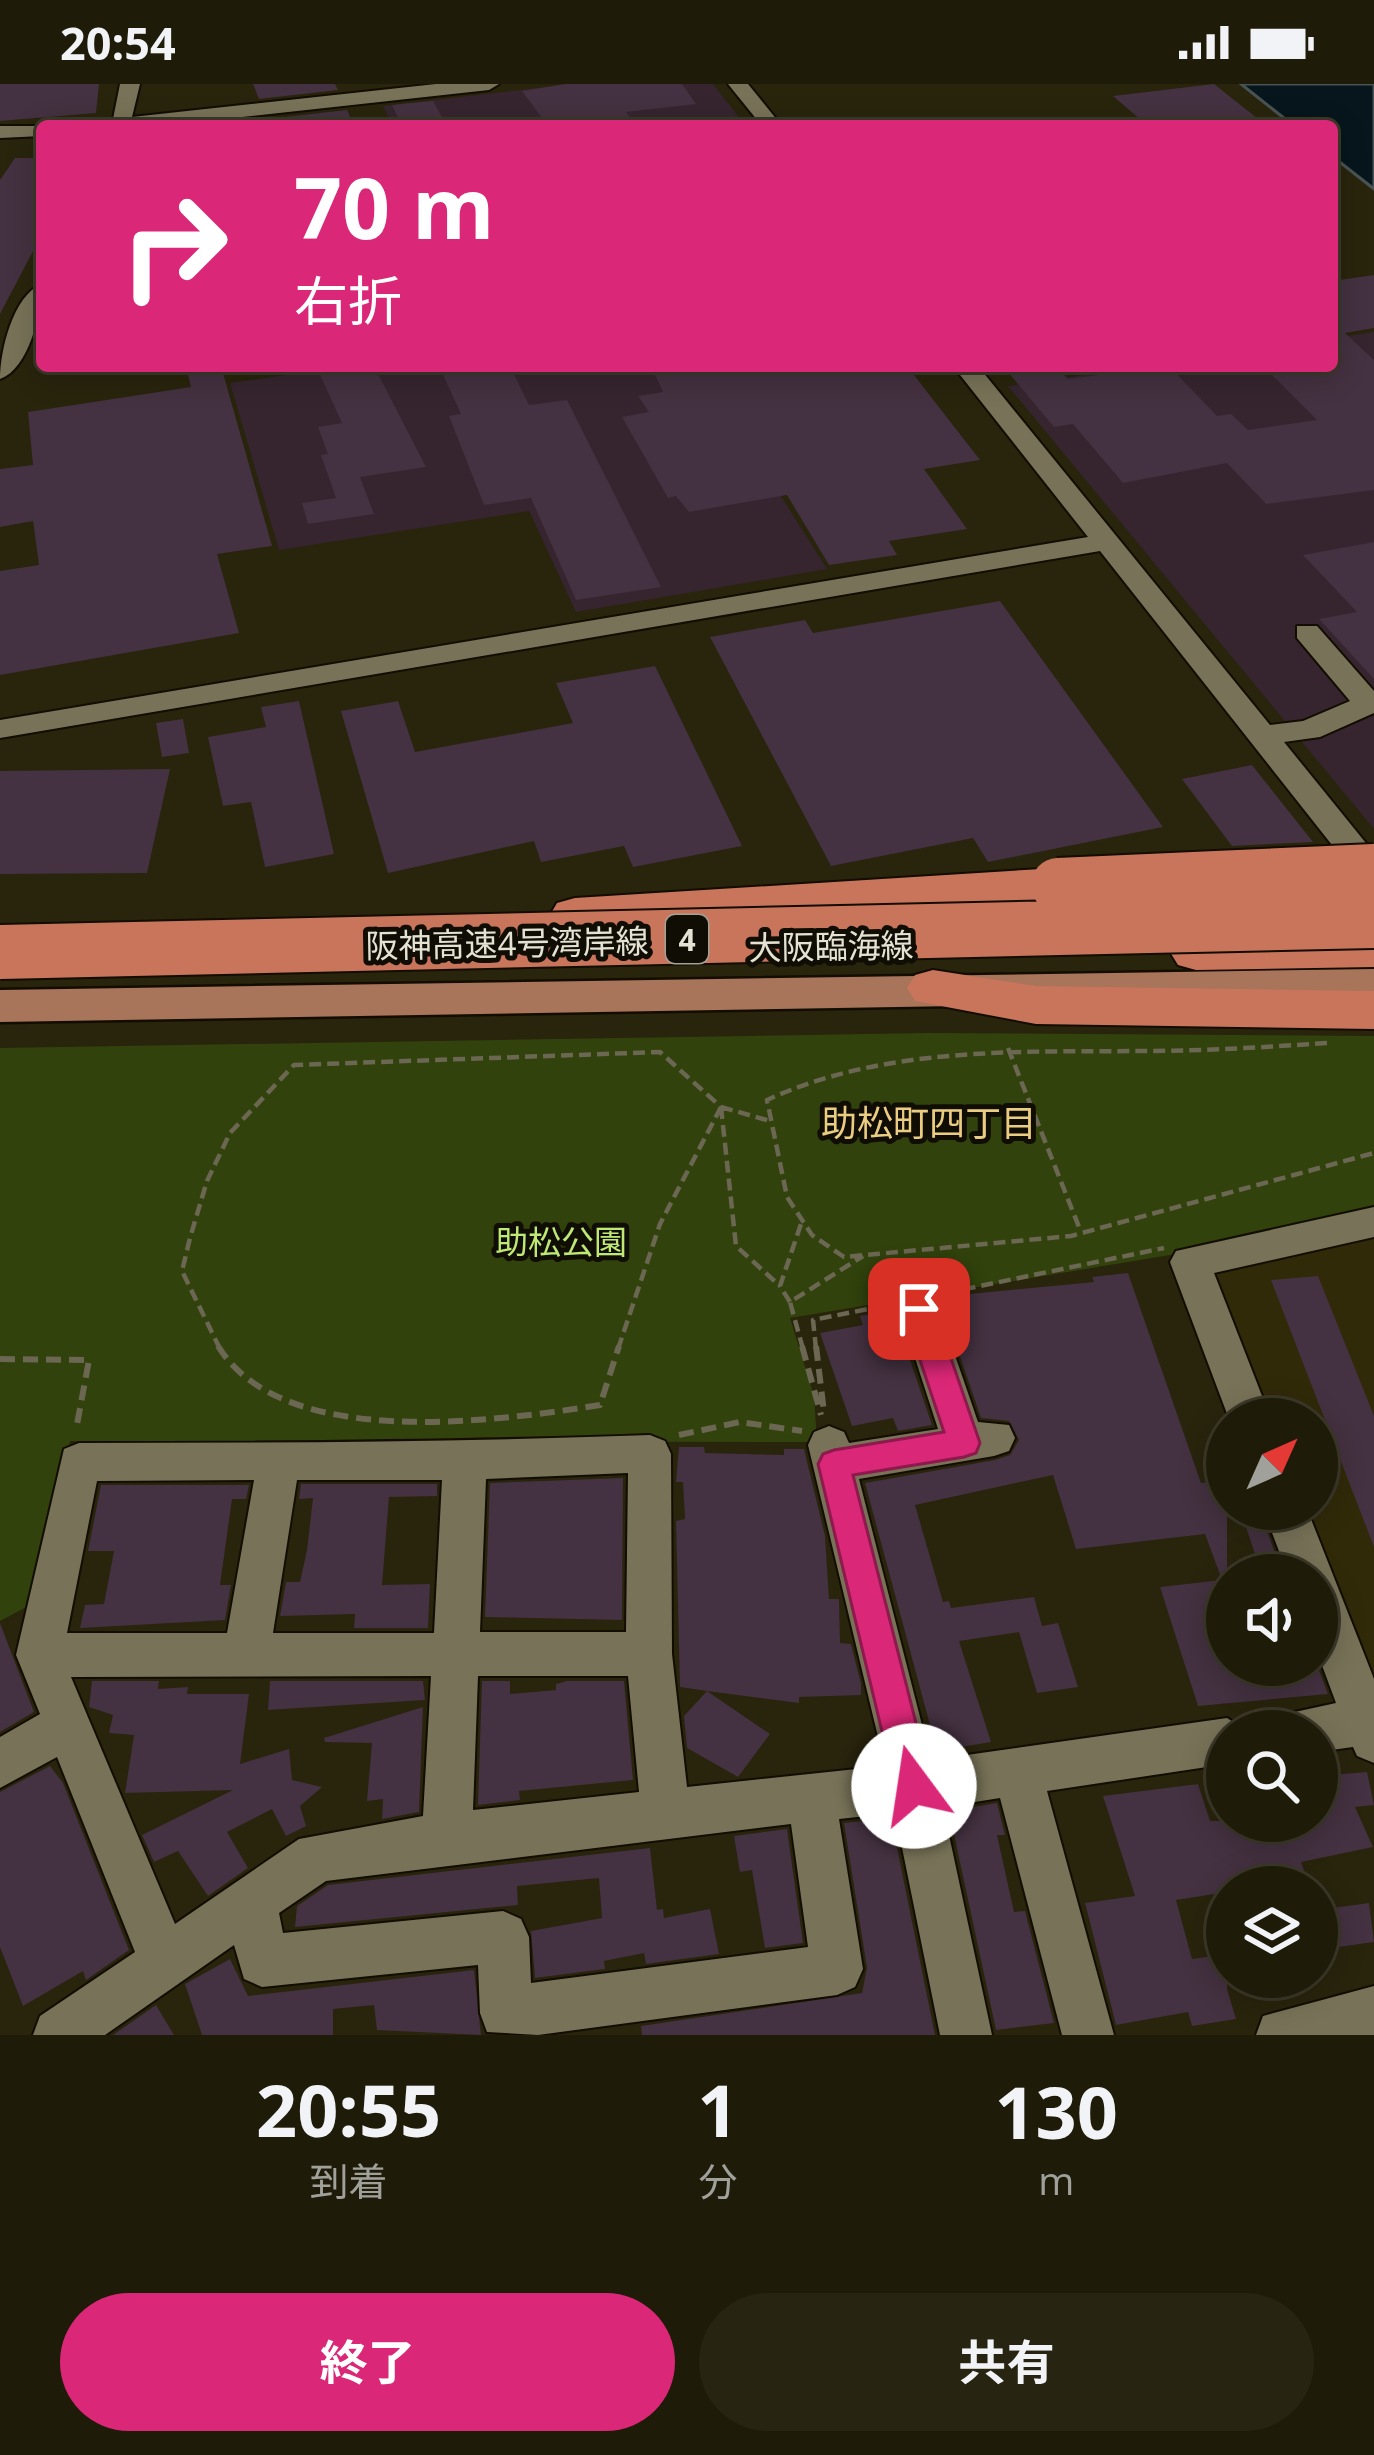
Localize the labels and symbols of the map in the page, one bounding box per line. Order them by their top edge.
road number: 4 [666,915,708,963]
street label: 阪神高速4号湾岸線 [365,918,649,968]
street label: 大阪臨海線 [748,922,914,970]
district label: 助松町四丁目 [821,1098,1037,1147]
park label: 助松公園 [495,1219,627,1264]
pin [868,1258,970,1360]
north arrow [1206,1398,1338,1530]
position arrow [851,1723,977,1849]

